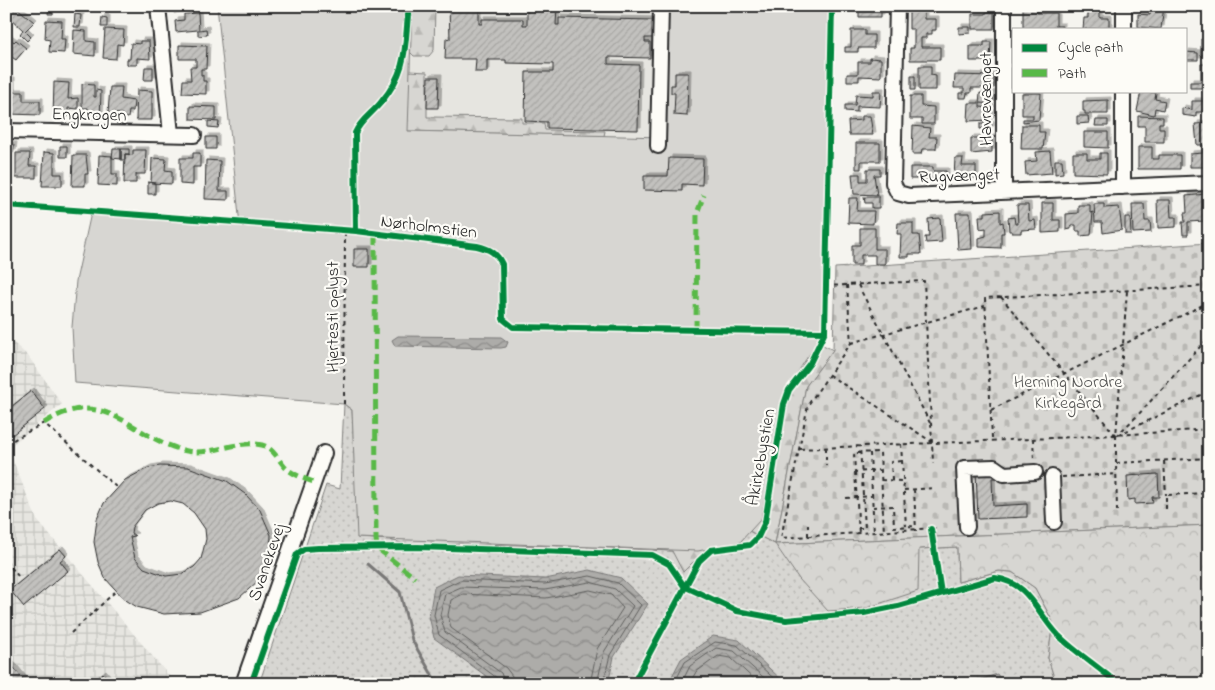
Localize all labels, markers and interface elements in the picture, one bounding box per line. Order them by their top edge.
legend [1012,28,1188,92]
text: Cycle path [1058,37,1123,60]
street label: Havrevænget [974,52,1001,146]
text: Path [1058,63,1086,85]
street label: Engkrogen [51,102,127,131]
street label: Rugvænget [918,163,1000,192]
street label: Nørholmstien [379,209,479,247]
street label: Hjertesti oplyst [321,261,347,373]
park label: Herning Nordre Kirkegård [1014,370,1123,418]
street label: Åkirkebystien [741,406,783,508]
street label: Svanekevej [243,520,293,605]

